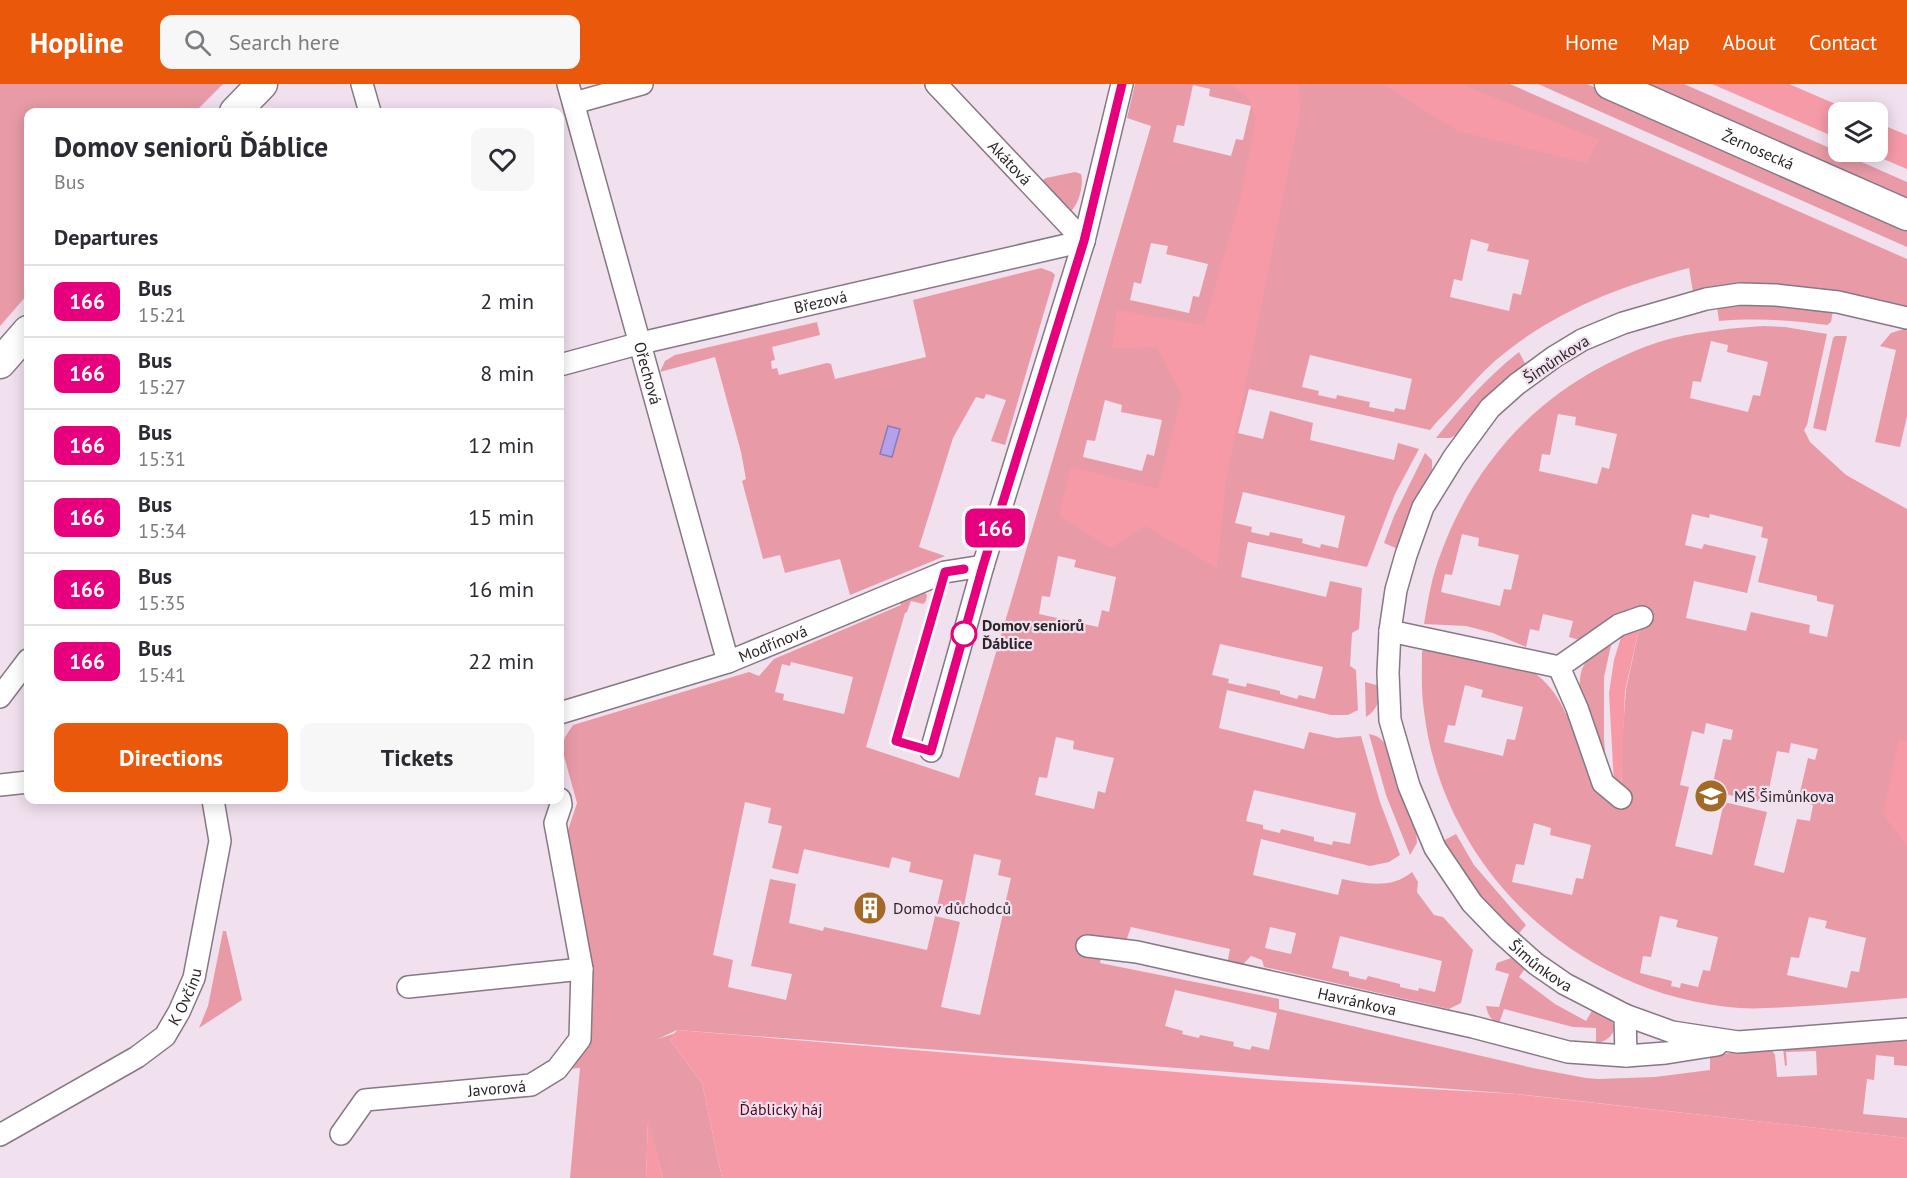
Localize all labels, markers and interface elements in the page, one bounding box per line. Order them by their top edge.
search box [160,15,580,69]
text: Hopline [30,24,124,61]
icon: search [181,26,214,59]
text: Search here [229,28,340,56]
text: Home [1565,29,1618,56]
text: Map [1651,29,1690,56]
text: About [1723,29,1776,56]
text: Contact [1809,29,1877,56]
map controls [1828,102,1888,162]
button: layers [1828,102,1888,162]
street label: Žernosecká [1719,125,1797,174]
text: Domov seniorů Ďáblice [54,128,328,165]
button: heart [471,128,534,191]
street label: Akátová [984,136,1036,189]
text: Bus [54,169,85,195]
text: Departures [54,223,158,251]
text: Bus [138,274,172,302]
street label: Březová [792,286,849,317]
text: 2 min [480,287,534,315]
text: 166 [69,288,105,315]
text: 15:21 [138,302,186,328]
street label: Šimůnkova [1519,330,1593,388]
street label: Ořechová [630,339,666,407]
text: Bus [138,346,172,374]
text: 8 min [480,359,534,387]
text: 166 [69,360,105,387]
text: 15:27 [138,374,186,400]
text: Bus [138,418,172,446]
text: 12 min [468,431,534,459]
text: 166 [69,432,105,459]
text: 15:31 [138,446,186,472]
text: Bus [138,490,172,518]
text: 15 min [468,503,534,531]
text: 166 [69,504,105,531]
line badge: 166 [960,508,1030,548]
text: 166 [977,515,1013,542]
text: 15:34 [138,518,186,544]
text: Bus [138,562,172,590]
text: 16 min [468,575,534,603]
text: 166 [69,576,105,603]
text: 15:35 [138,590,186,616]
place label: Domov seniorů Ďáblice [982,615,1084,653]
street label: Modřínová [735,620,810,667]
marker: Domov seniorů Ďáblice [951,621,977,647]
text: Bus [138,634,172,662]
text: 22 min [468,647,534,675]
text: 166 [69,648,105,675]
text: 15:41 [138,662,186,688]
button: Directions [54,723,288,792]
button: Tickets [300,723,534,792]
school or university icon: MŠ Šimůnkova [1693,778,1729,814]
place label: MŠ Šimůnkova [1734,786,1834,806]
building icon: Domov důchodců [852,890,888,926]
place label: Domov důchodců [893,898,1011,918]
street label: Šimůnkova [1505,935,1576,996]
street label: K Ovčínu [163,967,206,1029]
street label: Havránkova [1316,983,1398,1020]
street label: Javorová [466,1076,527,1101]
park label: Ďáblický háj [740,1099,822,1119]

